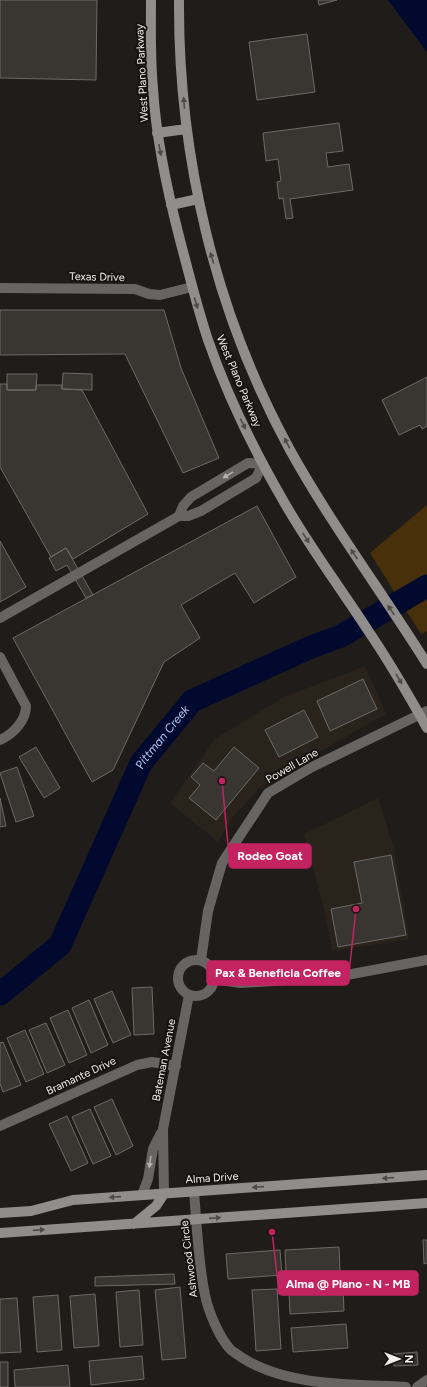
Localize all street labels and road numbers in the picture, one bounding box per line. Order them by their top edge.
street label: West Plano Parkway [133,23,151,123]
street label: Texas Drive [69,270,125,284]
street label: West Plano Parkway [214,333,264,429]
street label: Powell Lane [264,746,320,786]
street label: Bateman Avenue [150,1018,178,1102]
street label: Bramante Drive [44,1054,118,1098]
street label: Alma Drive [185,1170,239,1186]
street label: Ashwood Circle [178,1220,200,1298]

